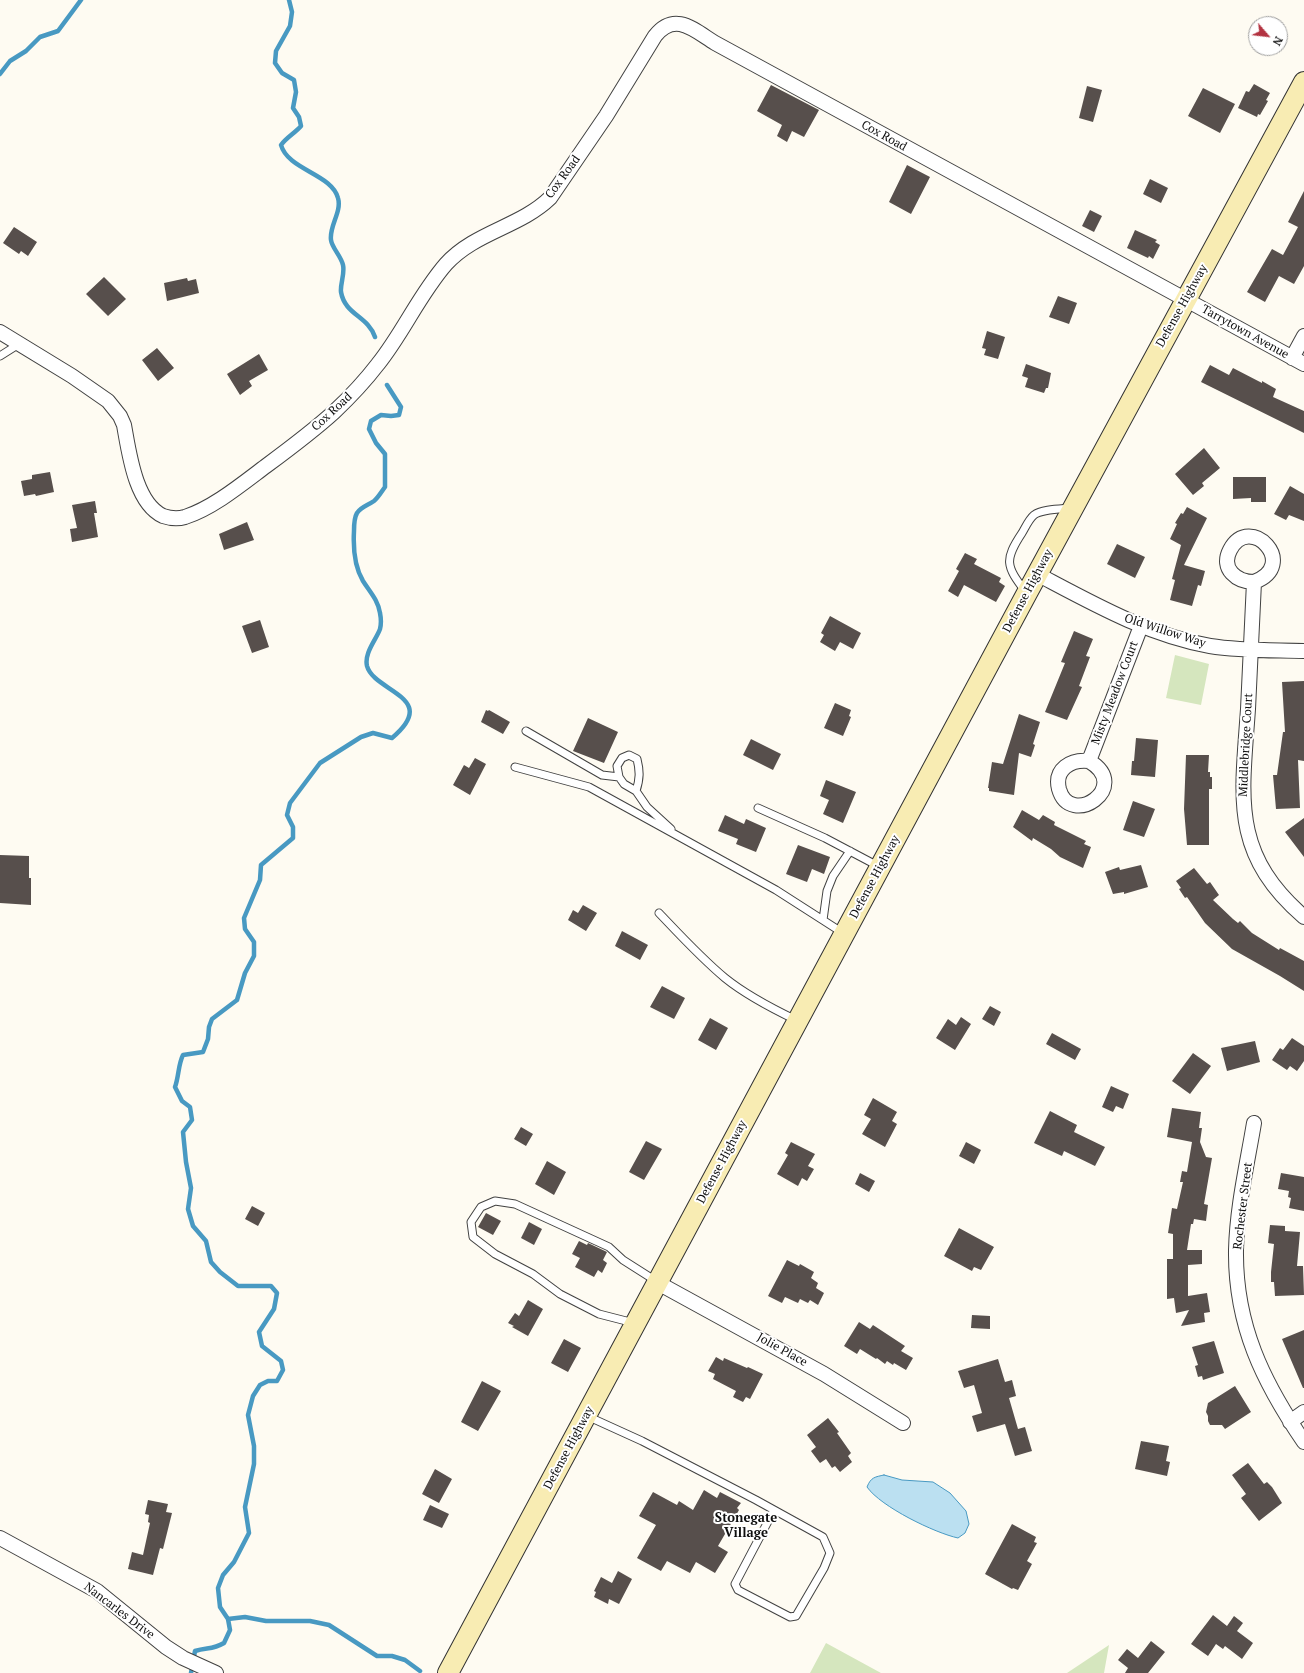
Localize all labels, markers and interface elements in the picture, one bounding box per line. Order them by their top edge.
north arrow [1248,16,1288,56]
text: N [1270,34,1286,48]
street label: Cox Road [859,118,909,154]
street label: Cox Road [543,153,583,201]
street label: Defense Highway [1153,262,1211,350]
street label: Tarrytown Avenue [1199,302,1291,362]
street label: Cox Road [309,390,355,434]
street label: Defense Highway [1000,547,1056,635]
street label: Old Willow Way [1122,611,1208,651]
street label: Misty Meadow Court [1089,639,1141,747]
street label: Middlebridge Court [1236,693,1256,797]
street label: Defense Highway [847,833,903,921]
street label: Defense Highway [694,1118,750,1206]
street label: Rochester Street [1230,1161,1256,1251]
street label: Jolie Place [754,1330,810,1370]
street label: Defense Highway [541,1404,597,1492]
district label: Stonegate Village [715,1510,777,1541]
street label: Nancarles Drive [81,1580,157,1642]

